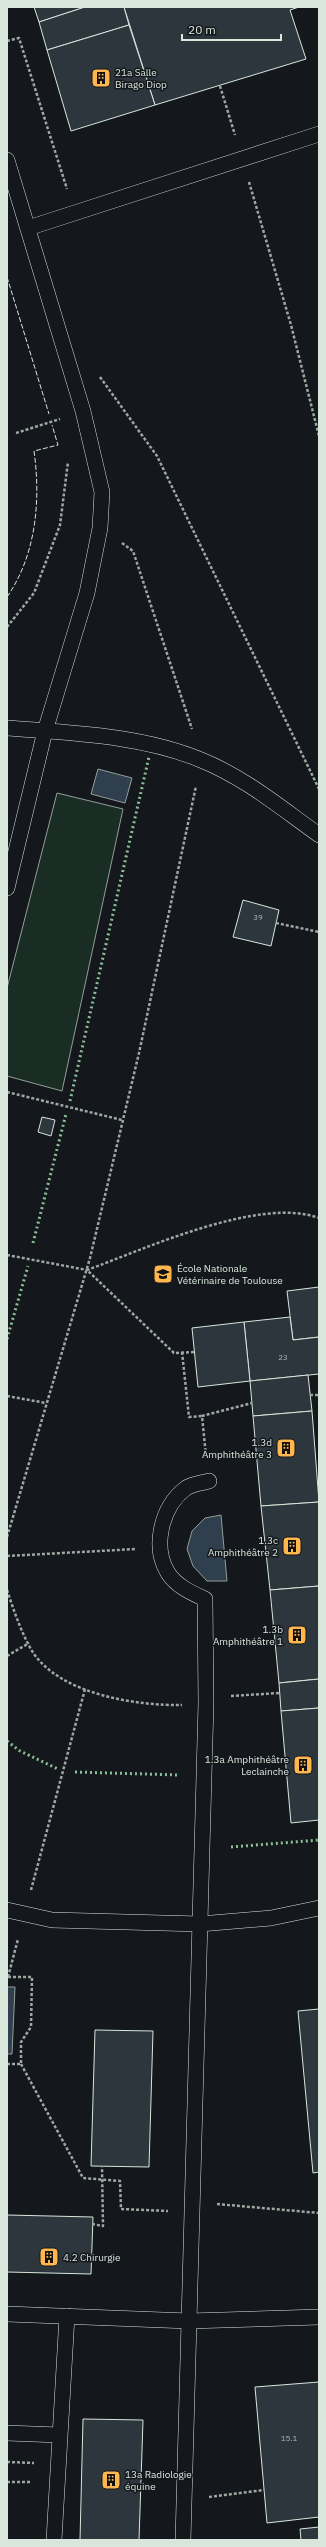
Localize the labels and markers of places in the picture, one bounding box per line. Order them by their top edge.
place label: 21a Salle Birago Diop [115,66,167,91]
building icon: 21a Salle Birago Diop [90,67,112,89]
place label: École Nationale Vétérinaire de Toulouse [177,1262,283,1287]
school or university icon: École Nationale Vétérinaire de Toulouse [152,1263,174,1285]
place label: 1.3d Amphithéâtre 3 [202,1436,272,1461]
building icon: 1.3d Amphithéâtre 3 [275,1437,297,1459]
place label: 1.3c Amphithéâtre 2 [208,1534,278,1559]
building icon: 1.3c Amphithéâtre 2 [281,1535,303,1557]
place label: 1.3b Amphithéâtre 1 [213,1623,283,1648]
building icon: 1.3b Amphithéâtre 1 [286,1624,308,1646]
place label: 1.3a Amphithéâtre Leclainche [205,1753,290,1778]
building icon: 1.3a Amphithéâtre Leclainche [292,1754,314,1776]
building icon: 4.2 Chirurgie [38,2246,60,2268]
place label: 4.2 Chirurgie [63,2251,121,2264]
place label: 13a Radiologie équine [125,2468,192,2493]
building icon: 13a Radiologie équine [100,2469,122,2491]

